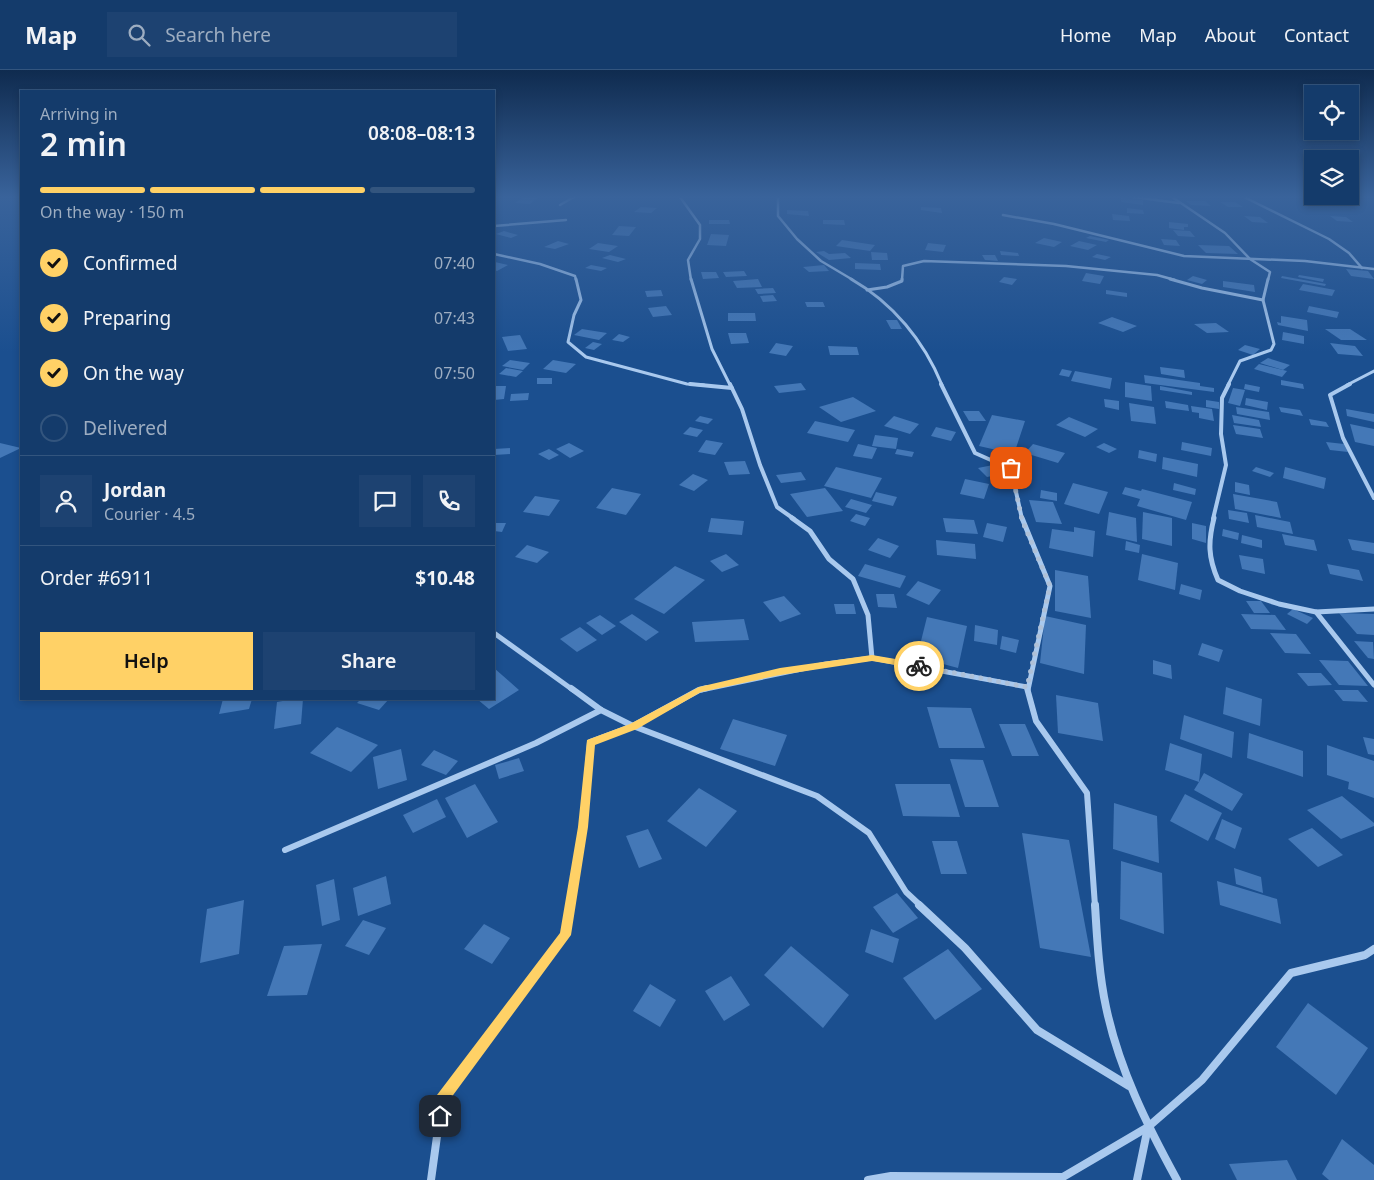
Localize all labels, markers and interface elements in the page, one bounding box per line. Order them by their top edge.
search box [107,12,457,57]
text: Map [25,18,77,51]
icon: search [125,21,153,49]
text: Search here [165,22,271,48]
text: Home [1060,23,1111,47]
text: Map [1139,23,1177,47]
text: About [1205,23,1256,47]
text: Contact [1284,23,1349,47]
map controls [1304,85,1359,205]
button: locate [1304,85,1359,140]
text: Arriving in [40,103,118,125]
text: 08:08–08:13 [368,120,475,146]
text: 2 min [40,122,127,165]
button: layers [1304,150,1359,205]
text: On the way · 150 m [40,201,184,223]
icon: check [40,249,68,277]
text: Confirmed [83,250,178,276]
text: 07:40 [434,252,475,274]
icon: check [40,304,68,332]
text: Preparing [83,305,171,331]
text: 07:43 [434,307,475,329]
icon: check [40,359,68,387]
text: On the way [83,360,184,386]
text: 07:50 [434,362,475,384]
text: Delivered [83,415,168,441]
pin [990,447,1032,489]
icon: bag [997,454,1025,482]
button: person [40,475,92,527]
button: chat [359,475,411,527]
button: phone [423,475,475,527]
text: Jordan [104,477,166,503]
text: Courier · 4.5 [104,503,195,525]
text: Order #6911 [40,565,153,591]
text: $10.48 [415,565,475,591]
button: Help [40,632,253,690]
button: Share [263,632,475,690]
courier [894,641,944,691]
icon: bike [905,652,933,680]
pin [419,1095,461,1137]
icon: home [426,1102,454,1130]

